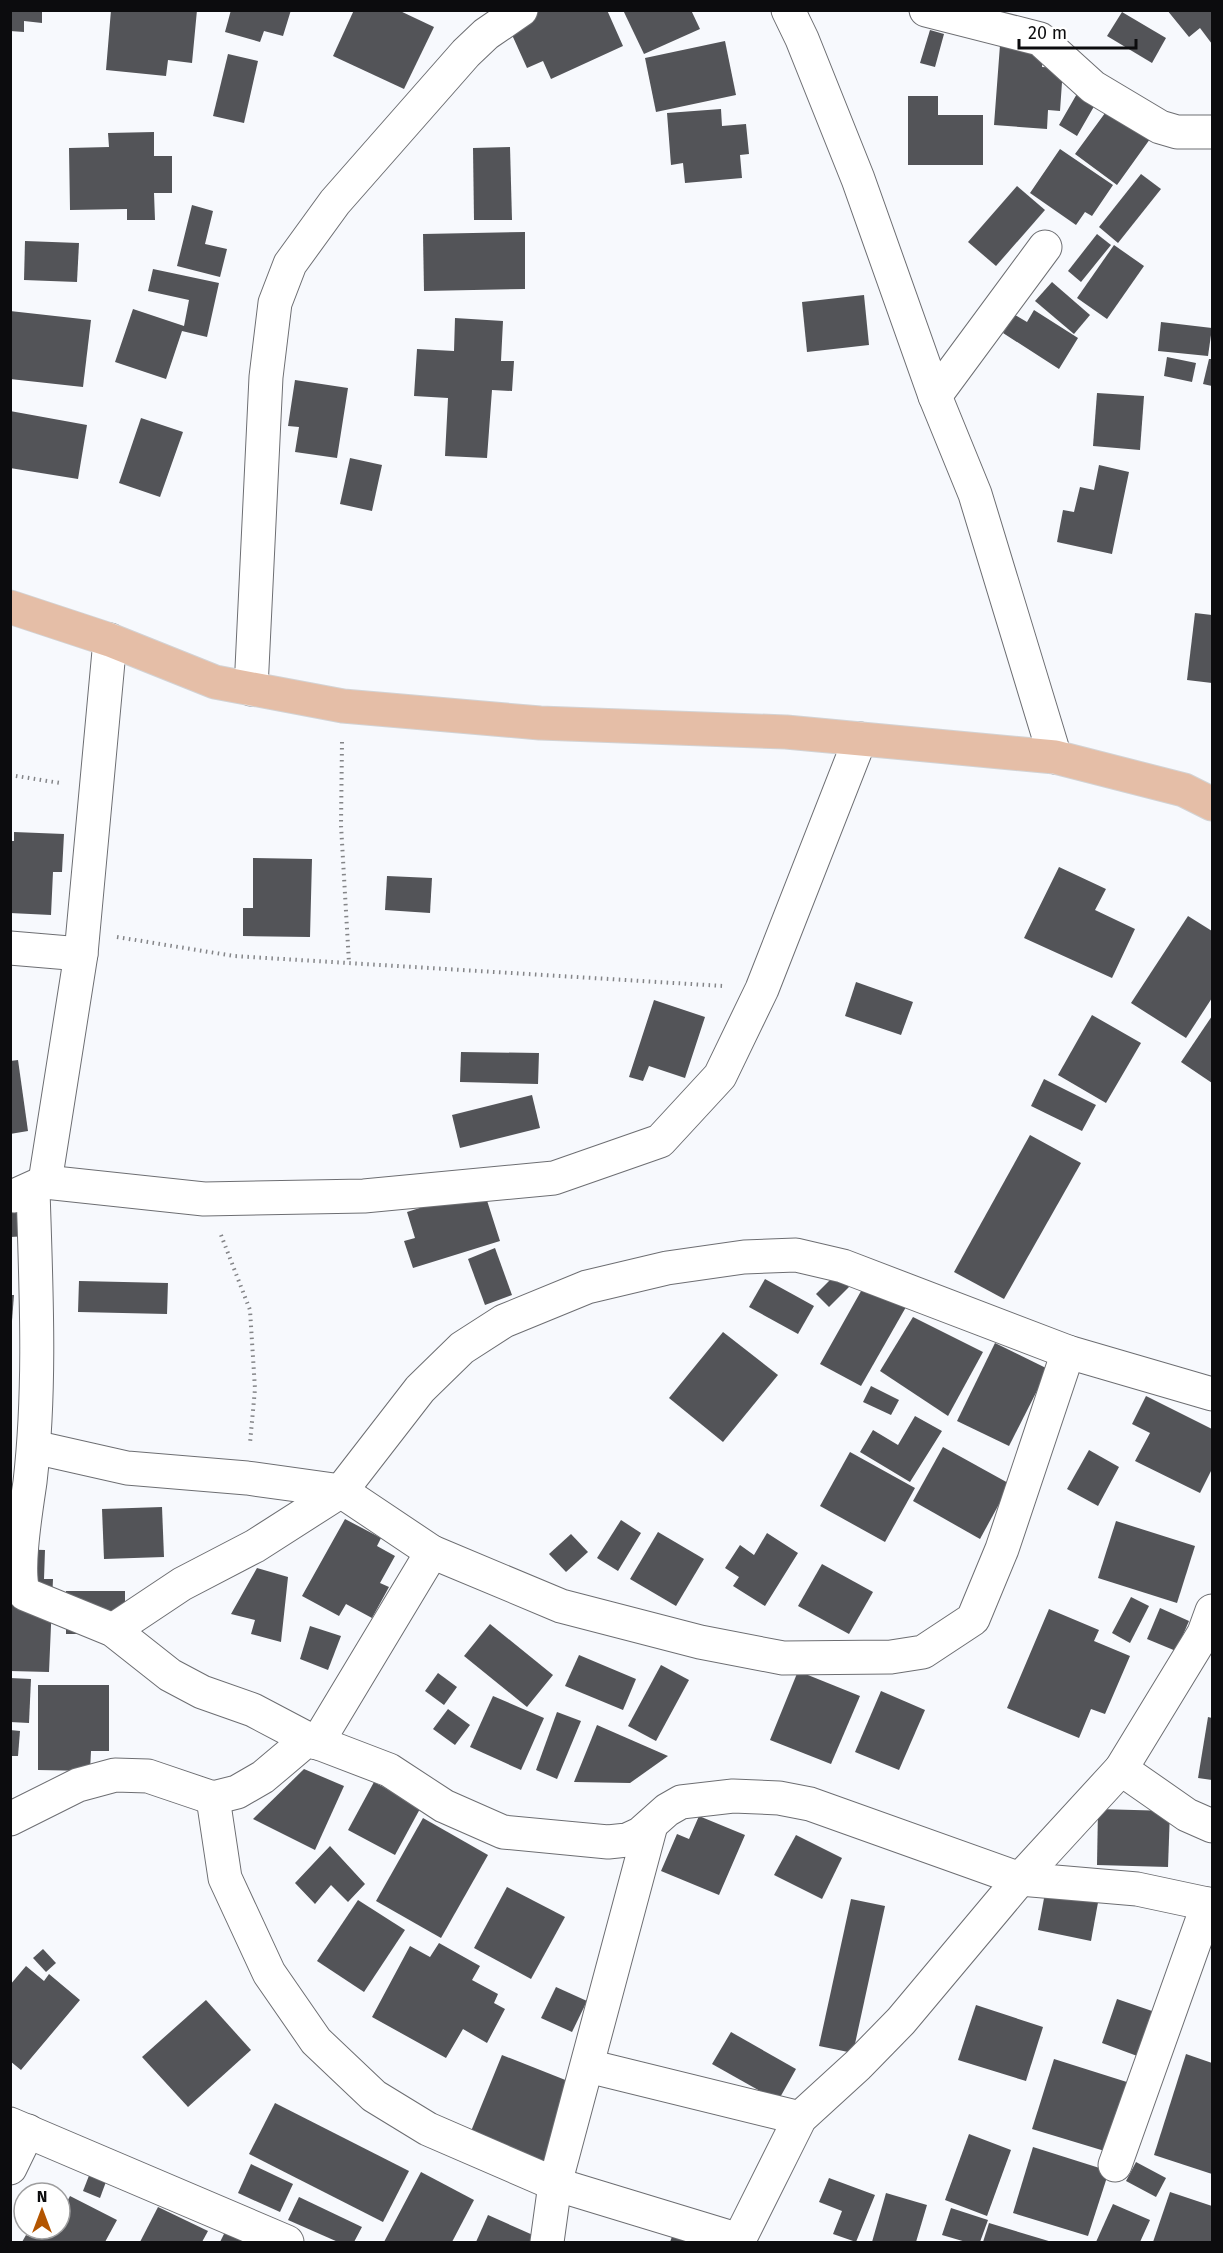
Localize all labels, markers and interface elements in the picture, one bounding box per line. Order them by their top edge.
scale bar [1019,12,1136,50]
text: 20 m [1028,22,1067,44]
north arrow [12,2181,72,2241]
text: N [37,2187,47,2206]

